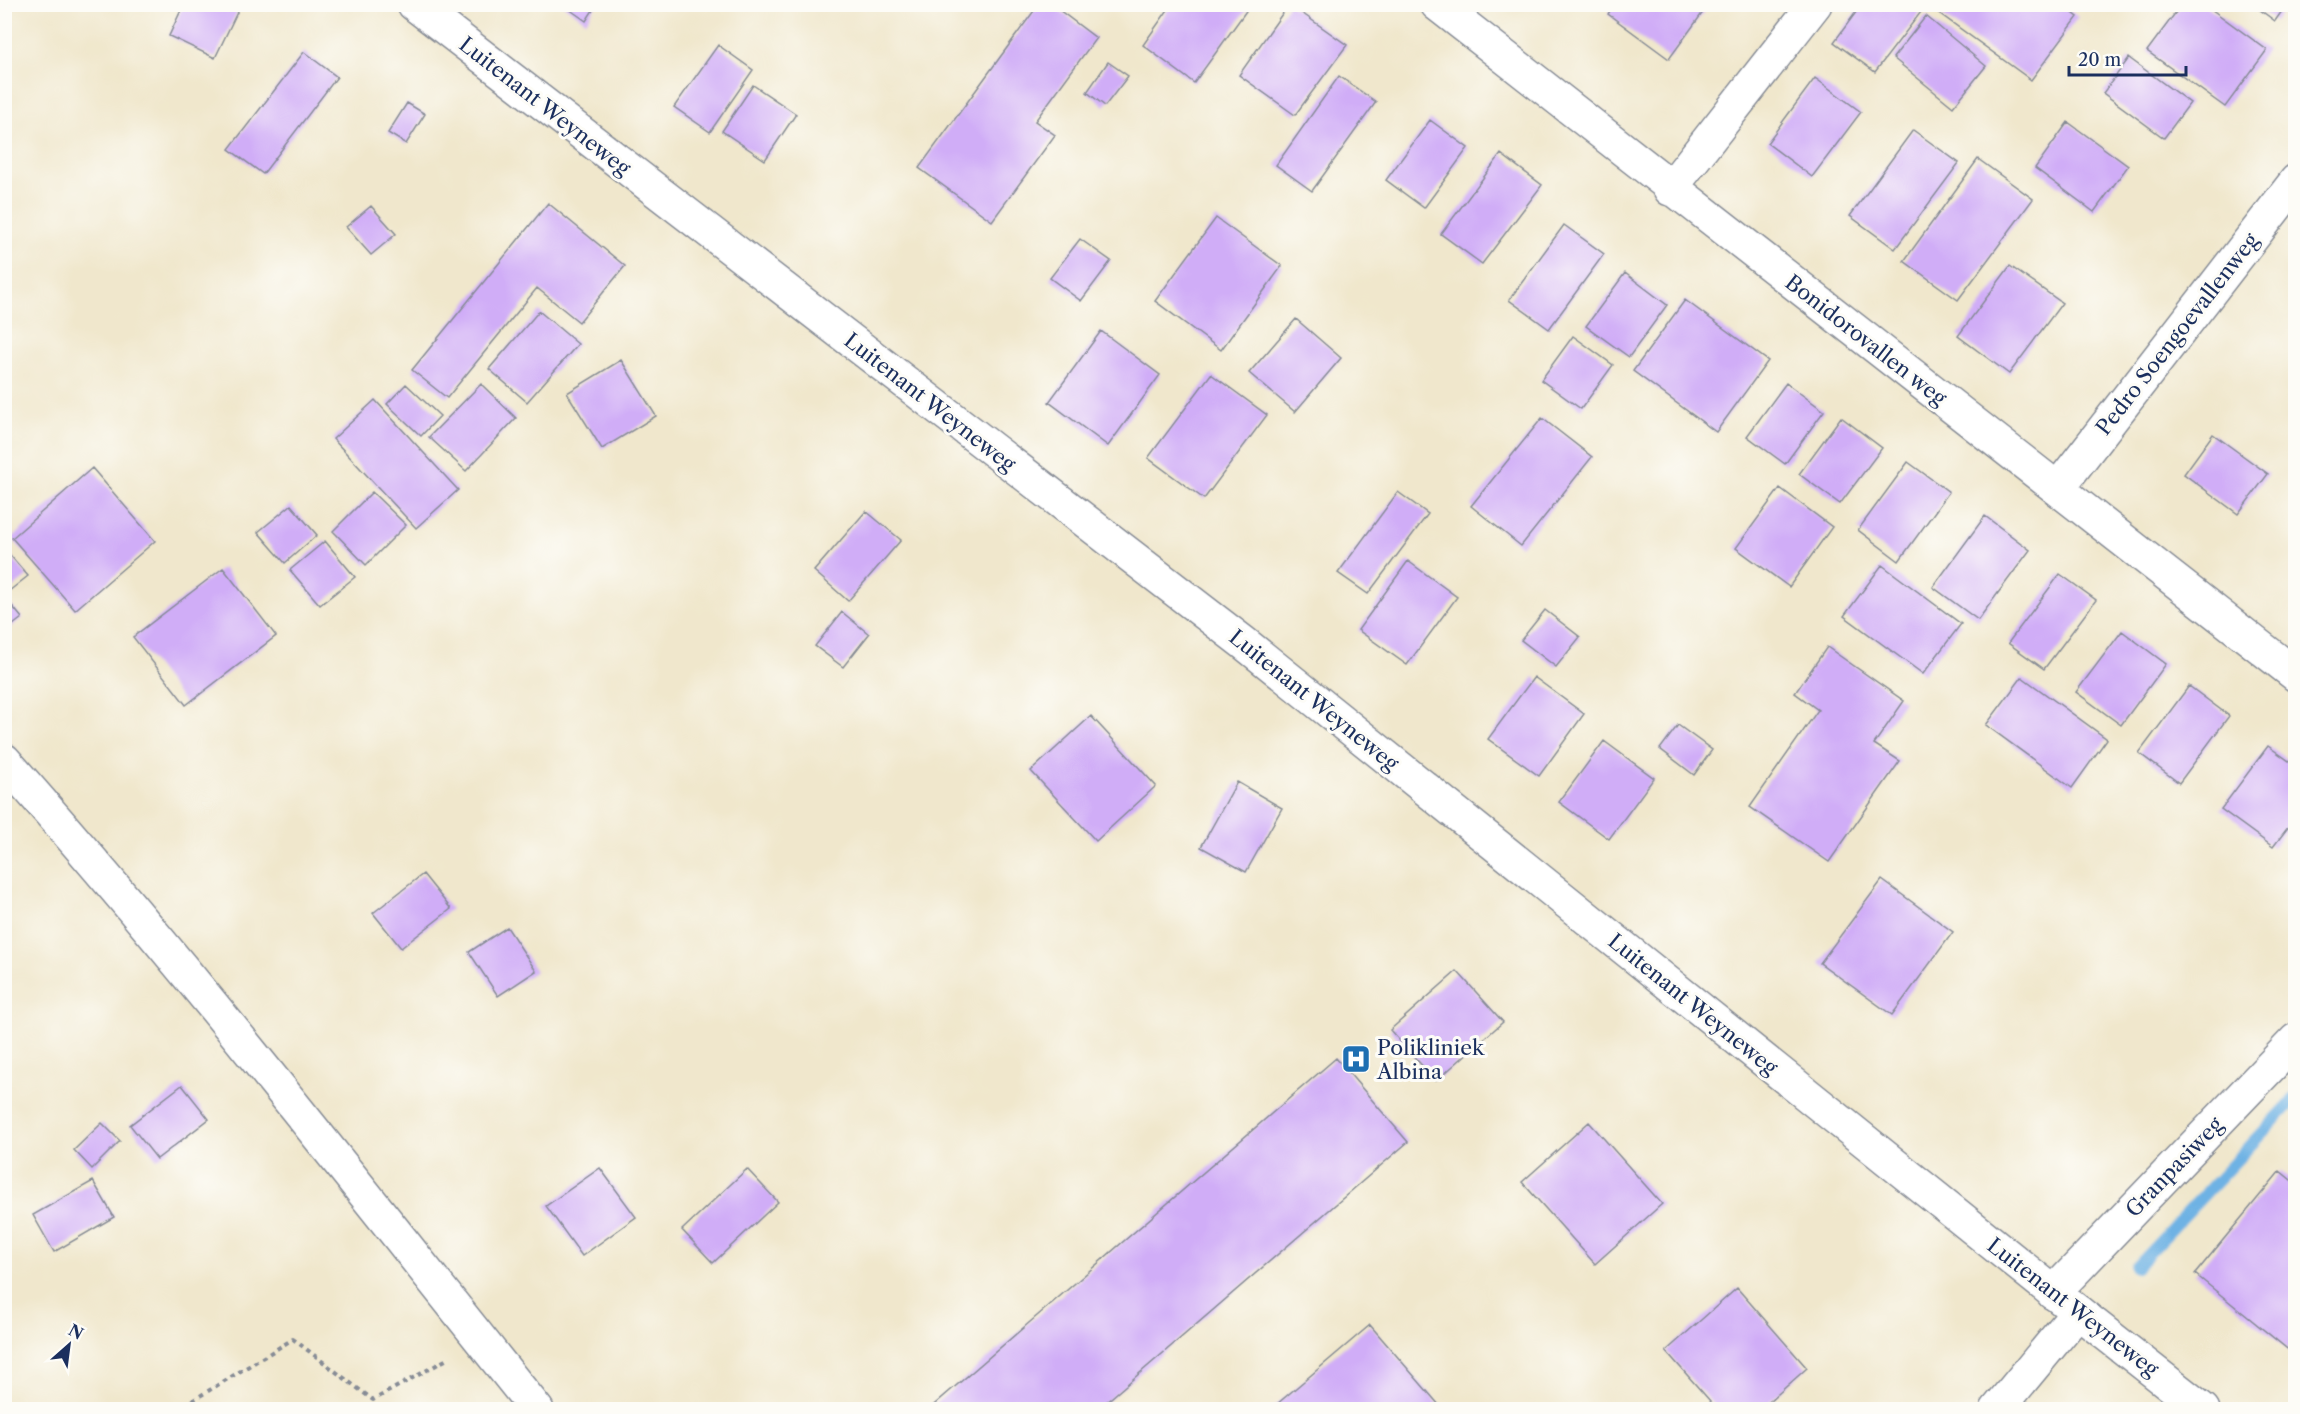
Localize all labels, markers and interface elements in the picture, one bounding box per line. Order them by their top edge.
street label: Luitenant Weyneweg [454,31,636,181]
scale bar [2069,39,2186,77]
text: 20 m [2078,49,2122,71]
street label: Pedro Soengoevallenweg [2091,228,2264,440]
street label: Bonidorovallen weg [1781,269,1952,411]
street label: Luitenant Weyneweg [839,327,1021,477]
street label: Luitenant Weyneweg [1224,624,1404,776]
street label: Luitenant Weyneweg [1603,928,1783,1080]
place label: Polikliniek Albina [1376,1035,1485,1084]
hospital icon: Polikliniek Albina [1340,1043,1372,1075]
street label: Granpasiweg [2120,1111,2228,1222]
street label: Luitenant Weyneweg [1982,1232,2164,1382]
north arrow [39,1315,99,1375]
text: N [65,1320,87,1344]

